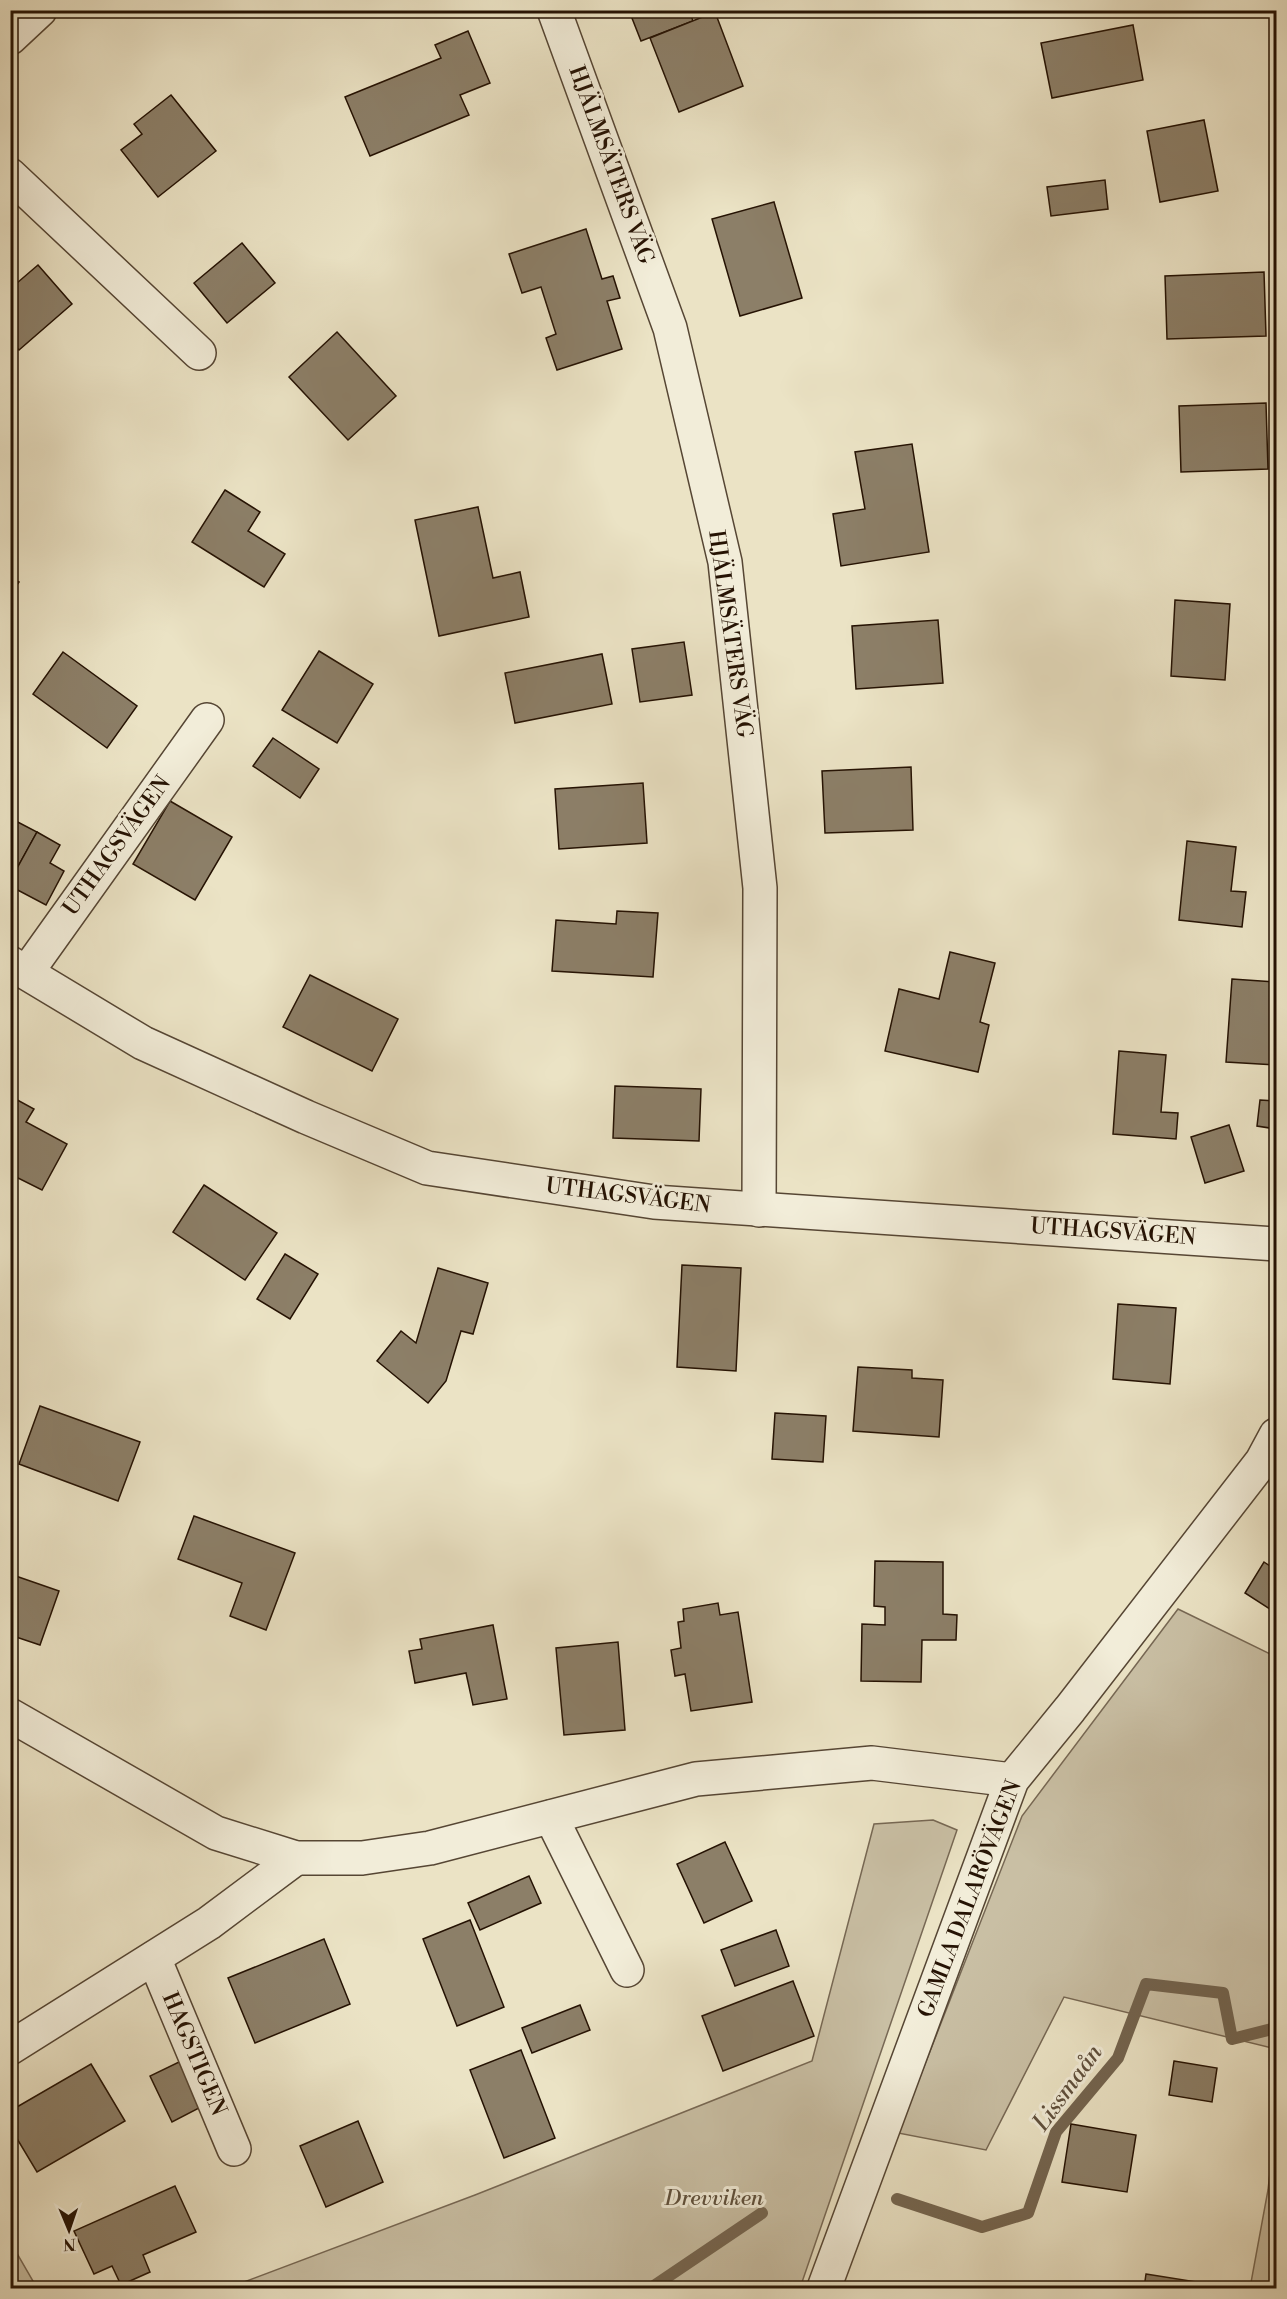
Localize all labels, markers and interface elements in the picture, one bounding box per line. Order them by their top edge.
street label: HJÄLMSÄTERS VÄG [563,62,660,268]
street label: HJÄLMSÄTERS VÄG [702,528,759,740]
street label: UTHAGSVÄGEN [56,770,177,921]
street label: UTHAGSVÄGEN [544,1171,713,1220]
street label: UTHAGSVÄGEN [1029,1212,1198,1251]
street label: GAMLA DALARÖVÄGEN [911,1776,1028,2021]
street label: HAGSTIGEN [156,1988,232,2121]
water label: Lissmaån [1026,2039,1110,2138]
park label: Drevviken [664,2185,764,2212]
north arrow [39,2200,99,2260]
text: N [62,2234,76,2254]

